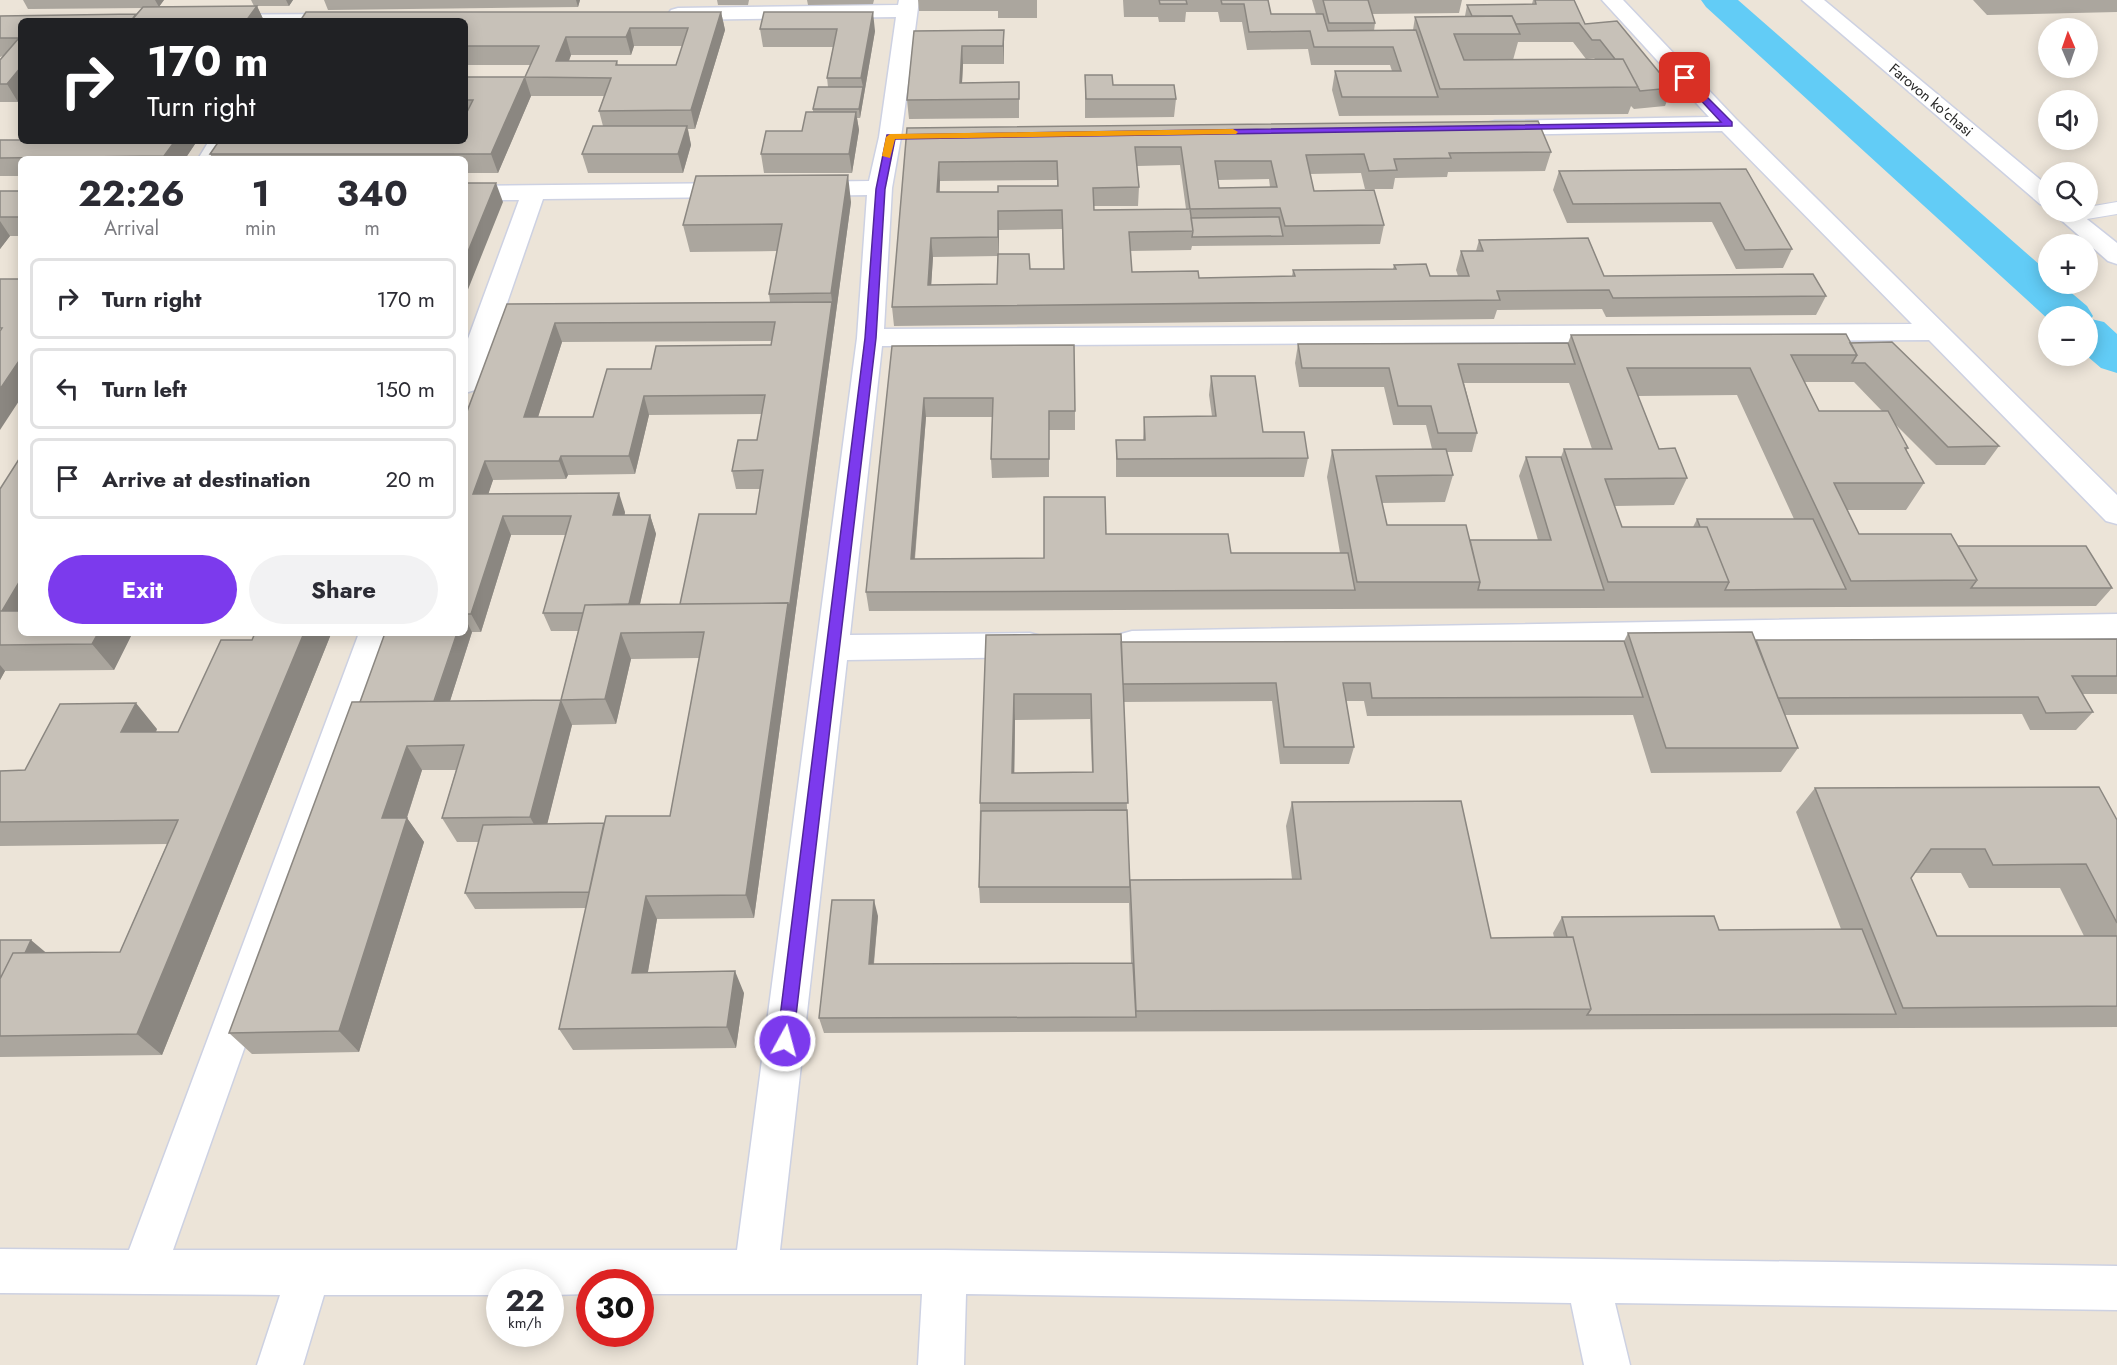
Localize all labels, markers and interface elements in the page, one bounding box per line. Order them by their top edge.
north arrow [2038,18,2098,78]
map controls [2038,18,2098,366]
text: 170 m [147,31,269,92]
icon: right [48,42,126,120]
pin [1659,52,1710,103]
street label: Farovon ko'chasi [1884,58,1978,142]
icon: arrive [1668,61,1701,94]
text: Turn right [147,87,255,126]
button: sound [2038,90,2098,150]
button: search [2038,162,2098,222]
text: 22:26 [78,167,185,219]
text: 1 [251,167,270,219]
text: 340 [336,167,408,219]
text: Arrival [104,214,159,243]
text: min [245,214,276,243]
text: m [364,214,380,243]
button: + [2038,234,2098,294]
icon: right [51,282,84,315]
text: Turn right [102,283,202,315]
text: 170 m [377,283,435,315]
button: − [2038,306,2098,366]
icon: left [51,372,84,405]
text: Turn left [102,373,187,405]
text: 150 m [376,373,435,405]
icon: arrive [51,462,84,495]
text: Arrive at destination [102,463,311,495]
text: 20 m [386,463,435,495]
button: Exit [48,555,237,624]
button: Share [249,555,438,624]
position arrow [753,1009,817,1073]
speed limit sign: 30 [576,1269,654,1347]
text: 22 [505,1279,545,1322]
text: km/h [508,1312,542,1334]

